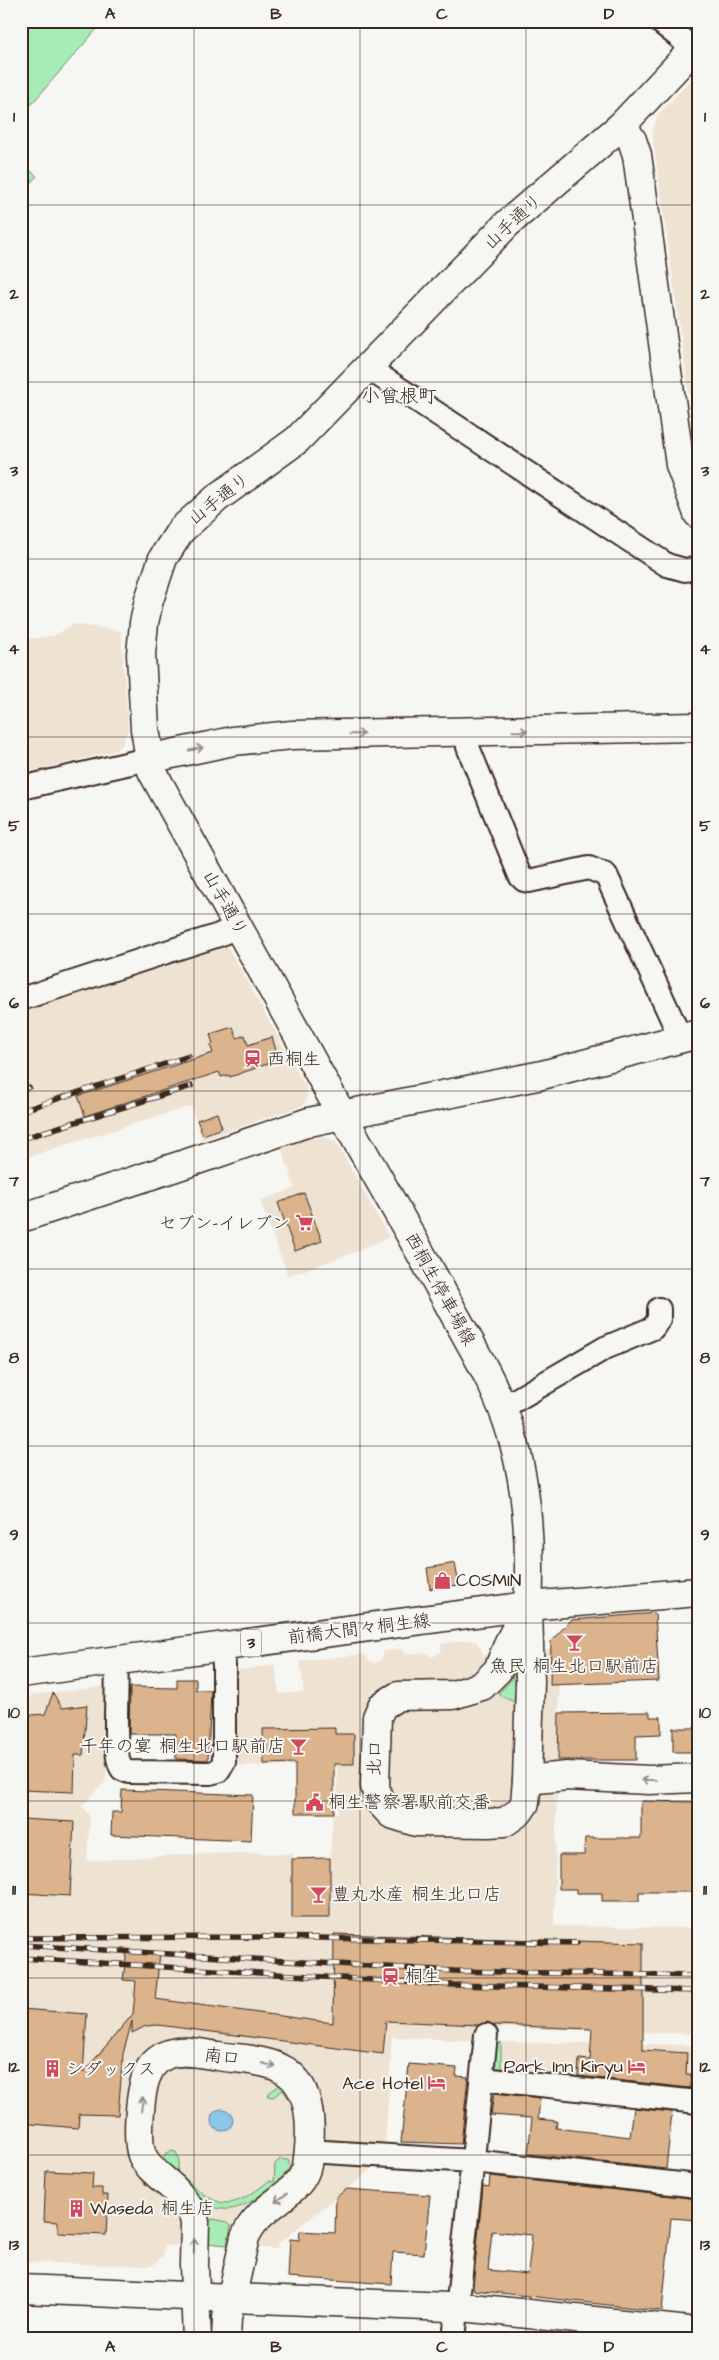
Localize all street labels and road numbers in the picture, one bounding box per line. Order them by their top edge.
street label: 山手通り [478,188,548,256]
street label: 山手通り [183,467,255,531]
street label: 山手通り [197,865,253,941]
street label: 西桐生停車場線 [399,1228,481,1350]
street label: 前橋大間々桐生線 [286,1608,432,1650]
road number: 3 [241,1630,261,1656]
street label: 北口 [362,1740,388,1776]
street label: 南口 [202,2042,242,2072]

